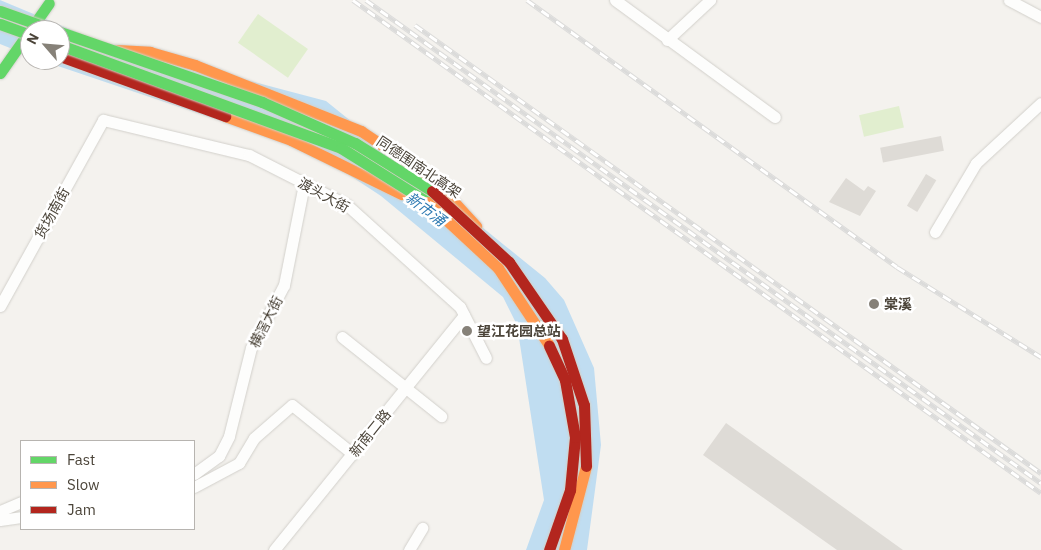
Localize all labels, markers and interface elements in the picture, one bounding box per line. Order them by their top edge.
north arrow [20,20,70,70]
text: N [22,30,43,47]
street label: 同德围南北高架 [374,133,464,201]
street label: 渡头大街 [295,174,353,216]
street label: 货场南街 [31,184,73,242]
water label: 新市涌 [403,188,449,230]
street label: 横滘大街 [246,293,286,351]
place label: 棠溪 [884,296,912,312]
marker: 棠溪 [868,298,880,310]
place label: 望江花园总站 [477,323,561,339]
marker: 望江花园总站 [461,325,473,337]
street label: 新南二路 [346,406,394,460]
legend [20,440,195,530]
text: Fast [67,450,95,469]
text: Slow [67,475,100,494]
text: Jam [67,500,96,519]

